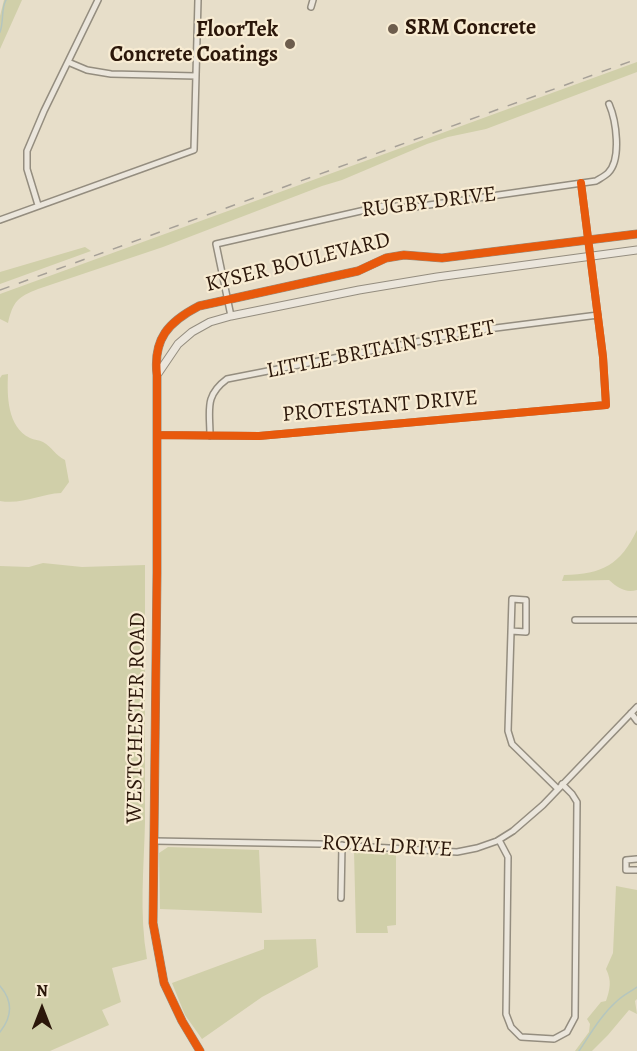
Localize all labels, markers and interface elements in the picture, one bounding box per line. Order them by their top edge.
place label: SRM Concrete [405,16,536,42]
place label: FloorTek Concrete Coatings [110,18,278,70]
marker: SRM Concrete [386,22,400,36]
marker: FloorTek Concrete Coatings [283,37,297,51]
street label: RUGBY DRIVE [360,182,498,224]
street label: KYSER BOULEVARD [203,227,393,299]
street label: LITTLE BRITAIN STREET [265,315,497,385]
street label: PROTESTANT DRIVE [281,385,479,429]
street label: WESTCHESTER ROAD [122,612,152,824]
street label: ROYAL DRIVE [321,830,453,864]
north arrow [12,979,72,1039]
text: N [36,980,48,1002]

